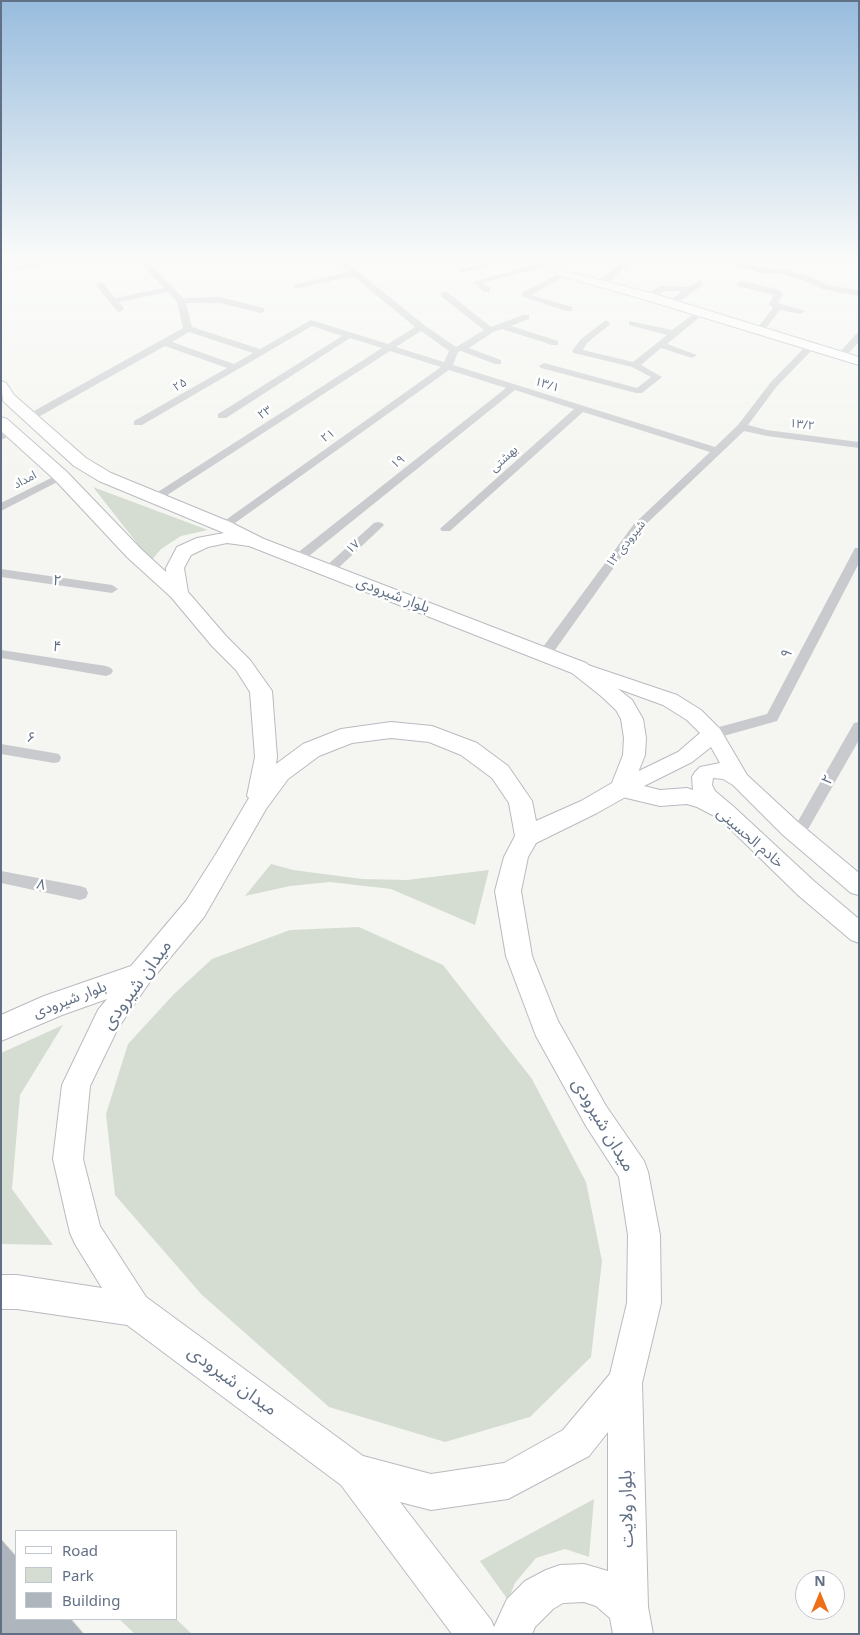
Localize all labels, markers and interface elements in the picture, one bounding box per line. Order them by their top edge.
street label: ۱۳/۱ [533,374,561,396]
street label: ۲۵ [170,375,190,395]
street label: ۲۳ [255,403,275,423]
street label: ۱۳/۲ [789,416,815,434]
street label: ۲۱ [318,426,338,446]
street label: بهشتی [487,443,521,475]
street label: ۱۹ [388,452,408,472]
street label: امداد [11,468,39,492]
street label: شیرودی ۱۳ [603,518,649,570]
street label: ۱۷ [343,537,363,557]
street label: ۲ [51,571,63,591]
street label: بلوار شیرودی [354,573,432,617]
street label: ۴ [51,637,63,657]
street label: ۹ [777,646,797,662]
street label: ۶ [25,728,37,748]
street label: ۲ [818,772,838,788]
street label: خادم الحسینی [713,804,787,872]
street label: ۸ [35,875,47,895]
street label: میدان شیرودی [97,936,177,1034]
street label: بلوار شیرودی [31,978,109,1022]
street label: میدان شیرودی [567,1074,639,1176]
street label: میدان شیرودی [183,1341,281,1421]
street label: بلوار ولایت [616,1470,638,1548]
legend [15,1530,178,1620]
text: Road [62,1540,98,1560]
text: Park [62,1565,94,1585]
north arrow [795,1570,845,1620]
text: N [814,1571,826,1590]
text: Building [62,1590,120,1610]

